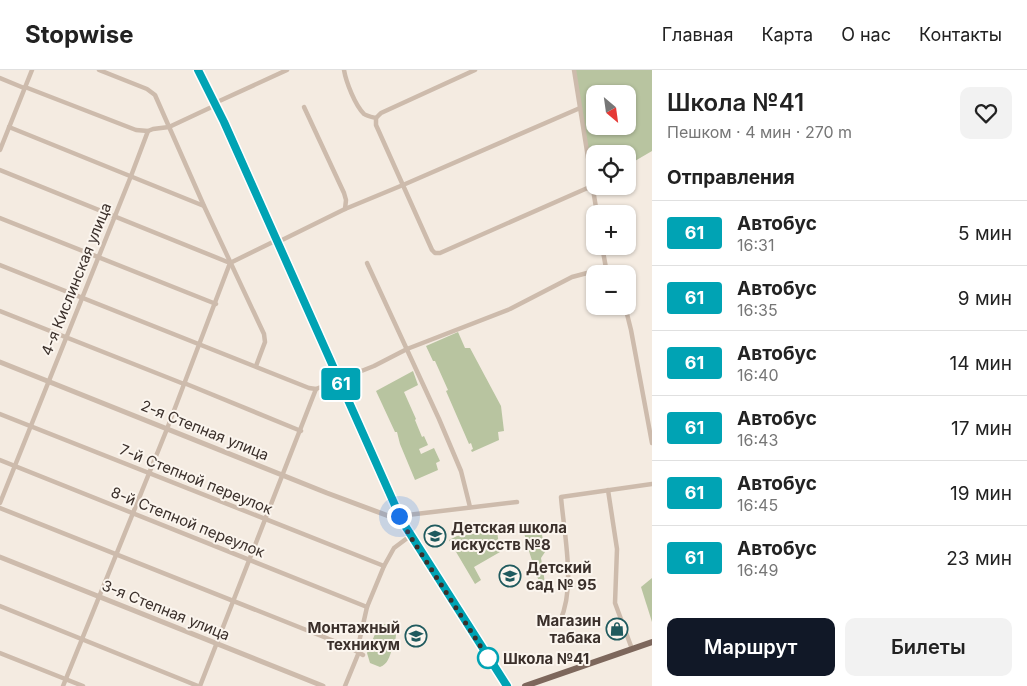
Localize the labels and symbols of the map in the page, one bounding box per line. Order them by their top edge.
north arrow [586,85,636,135]
street label: 4-я Кислинская улица [37,200,115,358]
line badge: 61 [318,368,364,400]
street label: 2-я Степная улица [138,396,272,464]
street label: 7-й Степной переулок [117,440,275,518]
street label: 8-й Степной переулок [108,482,268,562]
your location [387,504,412,529]
place label: Детская школа искусств №8 [451,518,567,554]
school or university icon: Детская школа искусств №8 [423,524,447,548]
place label: Детский сад № 95 [526,558,597,594]
school or university icon: Детский сад № 95 [498,564,522,588]
street label: 3-я Степная улица [99,576,233,644]
place label: Магазин табака [537,611,601,647]
shop icon: Магазин табака [605,617,629,641]
place label: Монтажный техникум [308,618,400,654]
school or university icon: Монтажный техникум [404,624,428,648]
marker: Школа №41 [477,647,499,669]
place label: Школа №41 [503,649,589,668]

